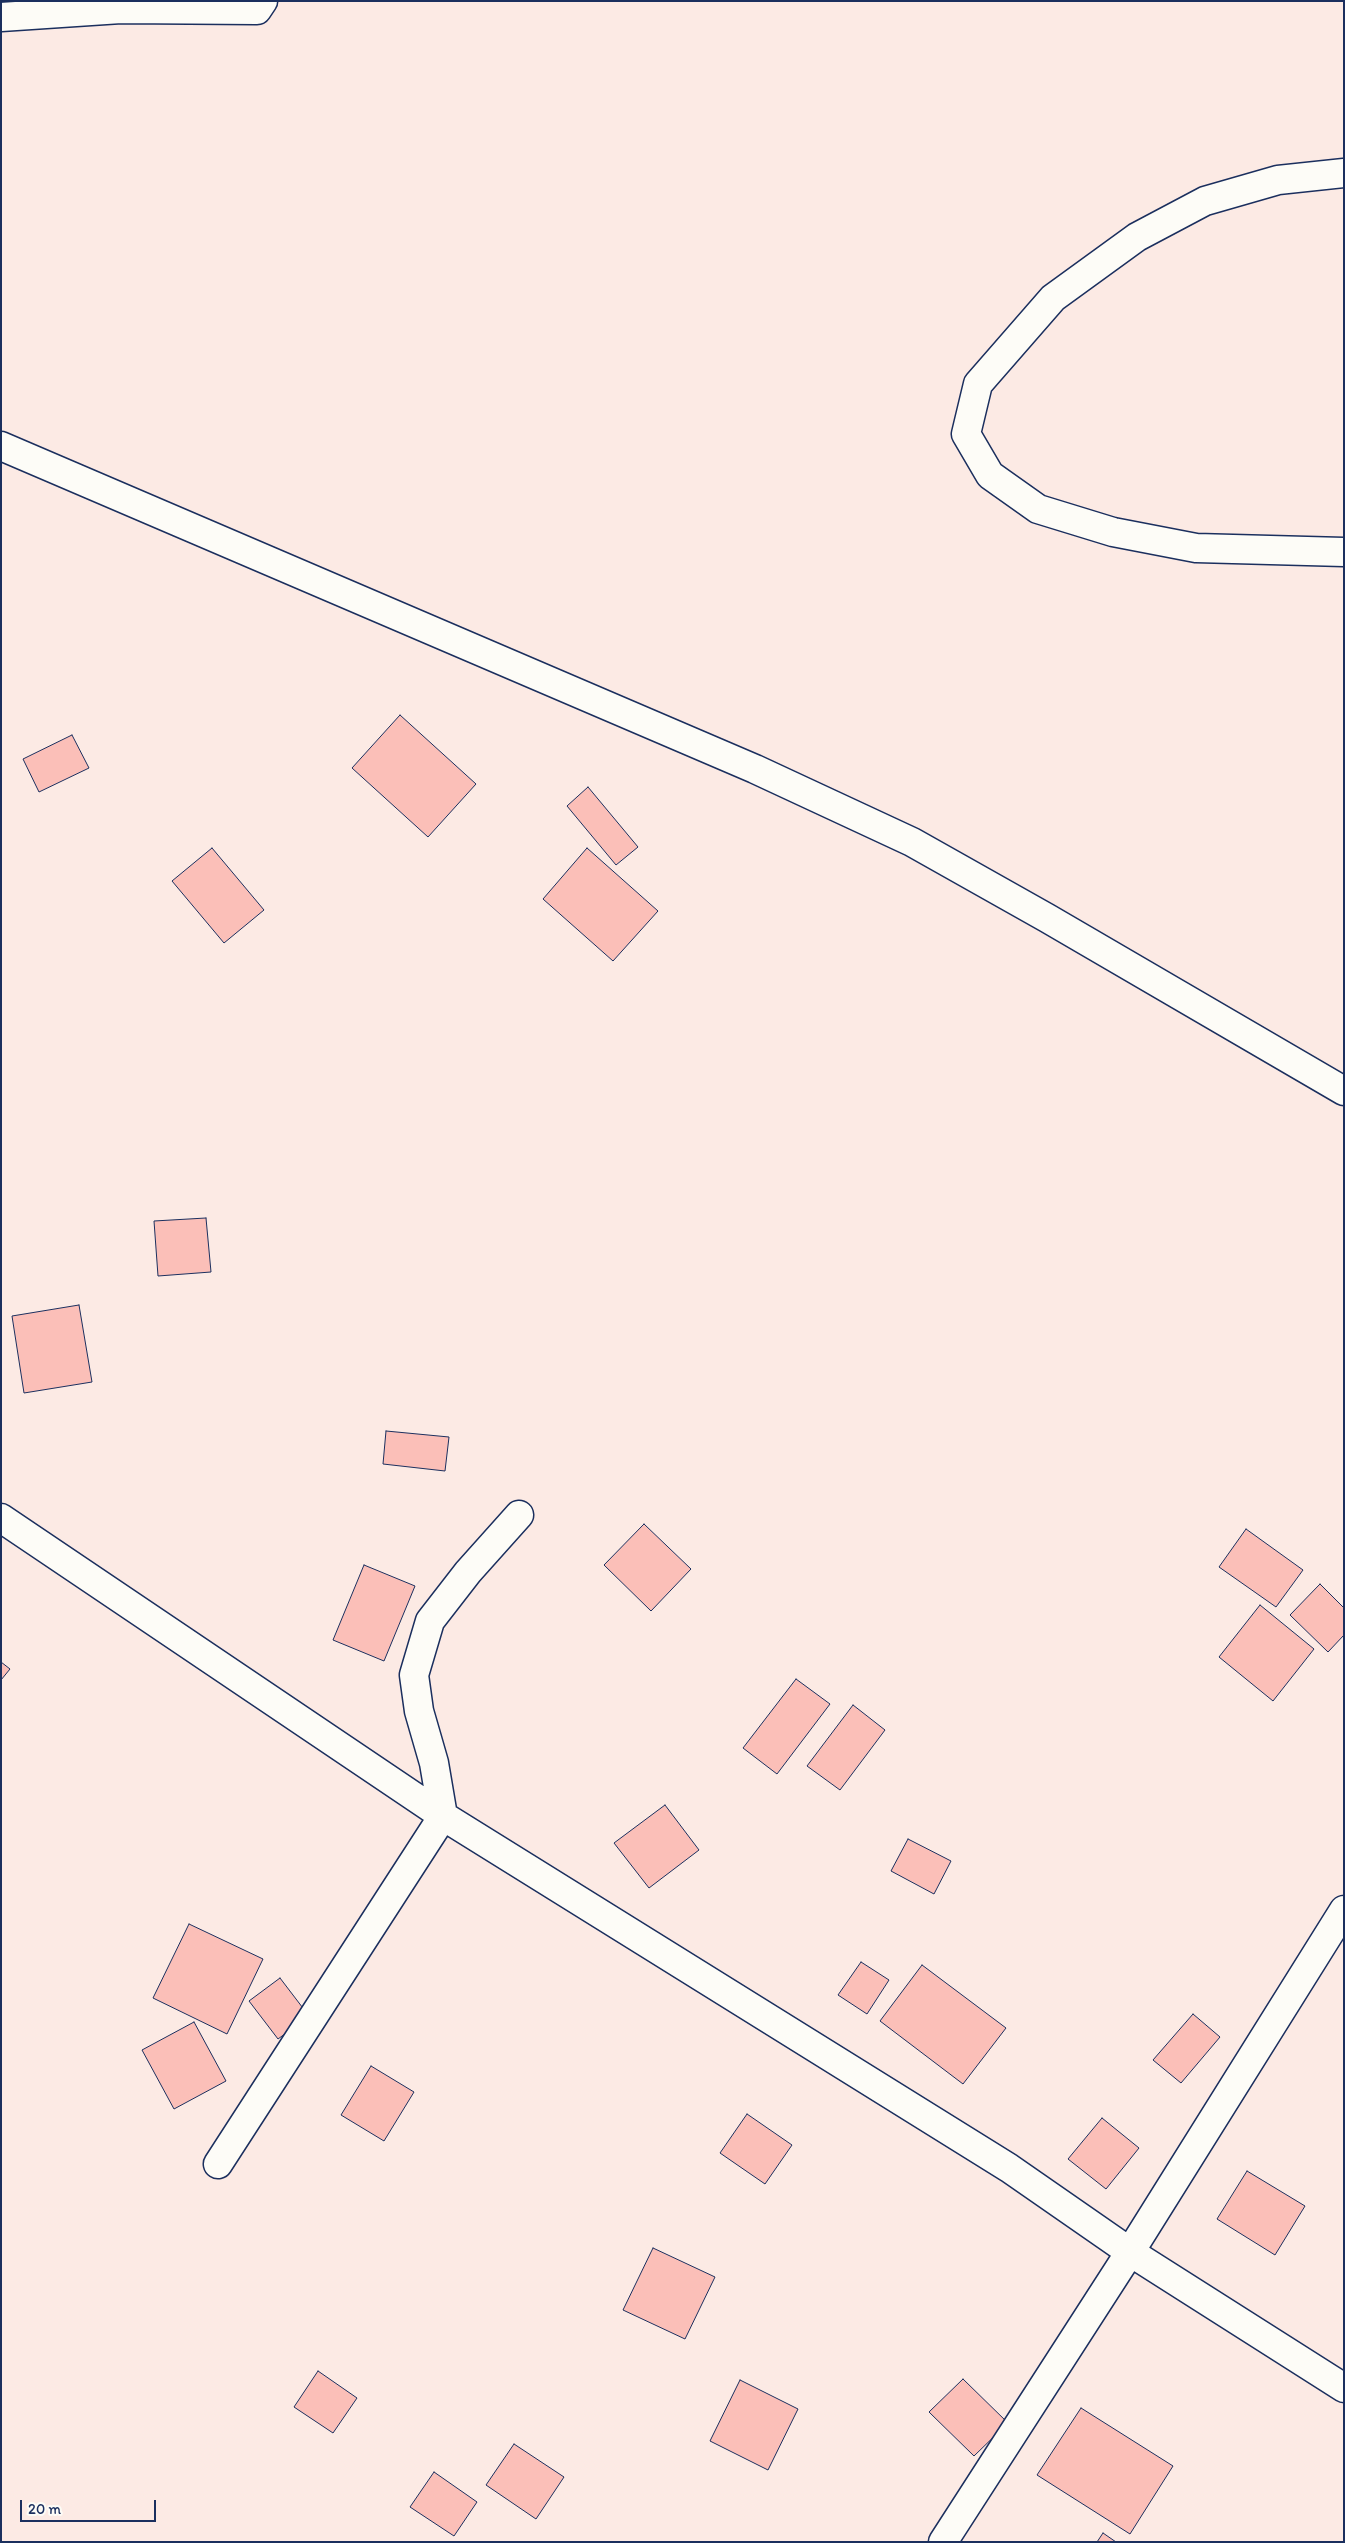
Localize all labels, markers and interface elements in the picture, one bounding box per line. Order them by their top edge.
scale bar [22,2490,159,2522]
text: 20 m [28,2500,61,2518]

